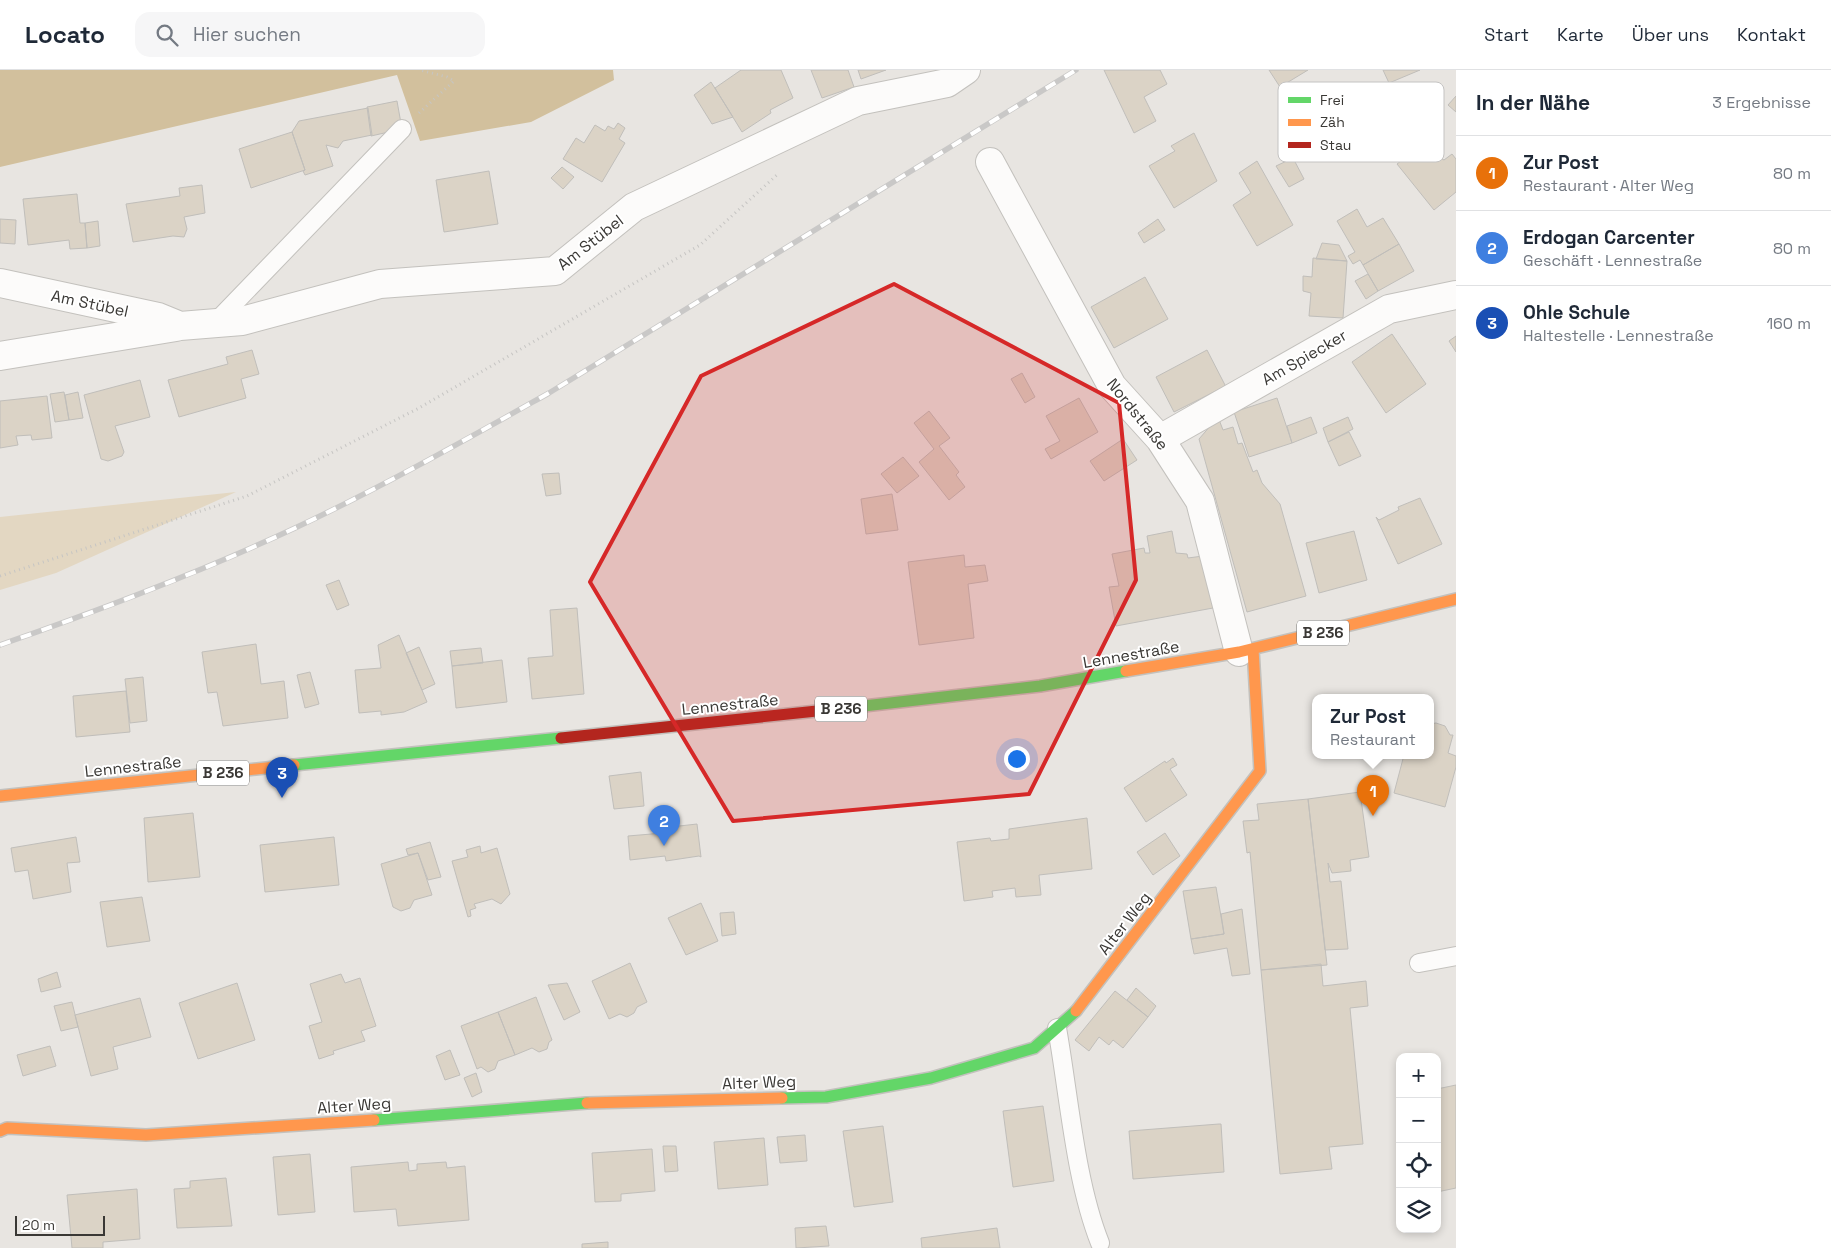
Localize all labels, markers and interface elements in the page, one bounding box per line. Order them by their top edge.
search box [135,12,485,57]
text: Locato [25,19,105,50]
icon: search [153,21,181,49]
text: Hier suchen [193,22,301,47]
text: Start [1484,23,1529,46]
text: Karte [1557,23,1604,46]
text: Über uns [1632,23,1709,46]
text: Kontakt [1737,23,1806,46]
legend [1278,82,1444,162]
text: In der Nähe [1476,89,1590,116]
text: Frei [1320,91,1344,109]
text: 3 Ergebnisse [1712,92,1811,113]
text: Zäh [1320,113,1345,131]
text: Stau [1320,136,1351,154]
text: Zur Post [1523,150,1599,175]
text: 1 [1488,163,1496,184]
text: 80 m [1773,163,1811,184]
text: Restaurant · Alter Weg [1523,175,1694,196]
street label: Am Stübel [553,210,628,275]
text: Erdogan Carcenter [1523,225,1695,250]
text: 2 [1487,238,1497,259]
text: 80 m [1773,238,1811,259]
text: Geschäft · Lennestraße [1523,250,1702,271]
street label: Am Stübel [49,285,131,322]
text: Ohle Schule [1523,300,1630,325]
text: 3 [1487,313,1497,334]
text: 160 m [1766,313,1811,334]
street label: Am Spiecker [1258,325,1351,390]
text: Haltestelle · Lennestraße [1523,325,1714,346]
street label: Nordstraße [1102,374,1173,455]
road number: B 236 [1297,620,1349,646]
street label: Lennestraße [1081,636,1181,673]
street label: Lennestraße [681,689,780,720]
popup [1312,694,1434,759]
road number: B 236 [815,696,867,722]
text: Zur Post [1330,704,1406,729]
text: Restaurant [1330,729,1416,750]
your location [1004,746,1030,772]
street label: Lennestraße [84,751,183,782]
pin: 3 [266,757,298,798]
road number: B 236 [197,760,249,786]
pin: 1 [1357,775,1389,816]
pin: 2 [648,805,680,846]
street label: Alter Weg [1093,888,1155,959]
map controls [1396,1053,1441,1233]
button: + [1396,1053,1441,1098]
street label: Alter Weg [722,1071,796,1094]
street label: Alter Weg [316,1092,392,1119]
button: − [1396,1098,1441,1143]
button: locate [1396,1143,1441,1188]
button: layers [1396,1188,1441,1233]
scale bar [15,1213,105,1236]
text: 20 m [22,1216,55,1234]

